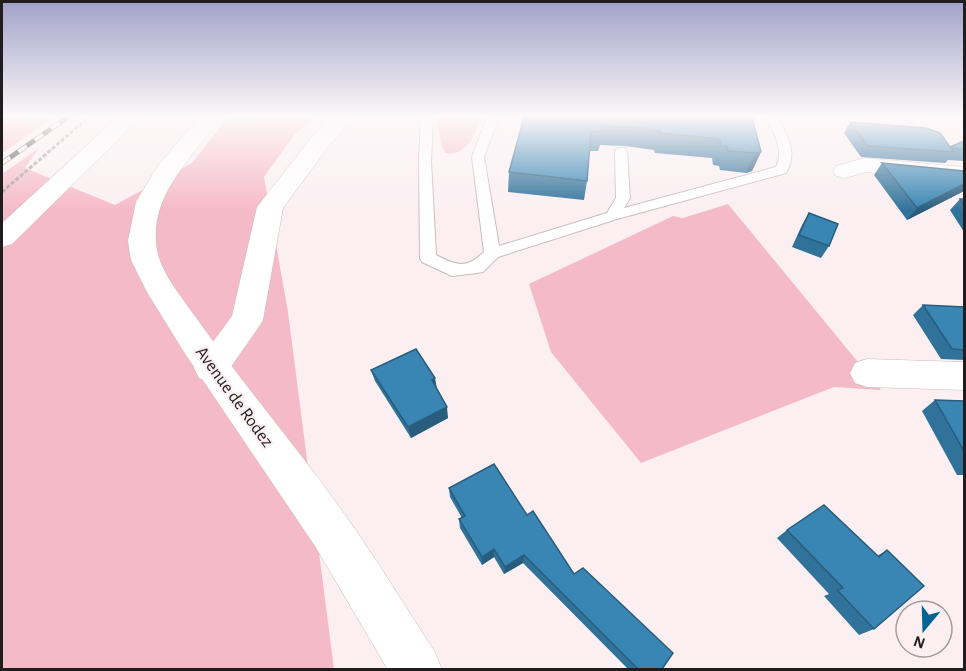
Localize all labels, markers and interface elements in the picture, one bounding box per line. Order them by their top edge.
street label: Avenue de Rodez [192,343,276,451]
north arrow [894,599,954,659]
text: N [912,633,927,652]

